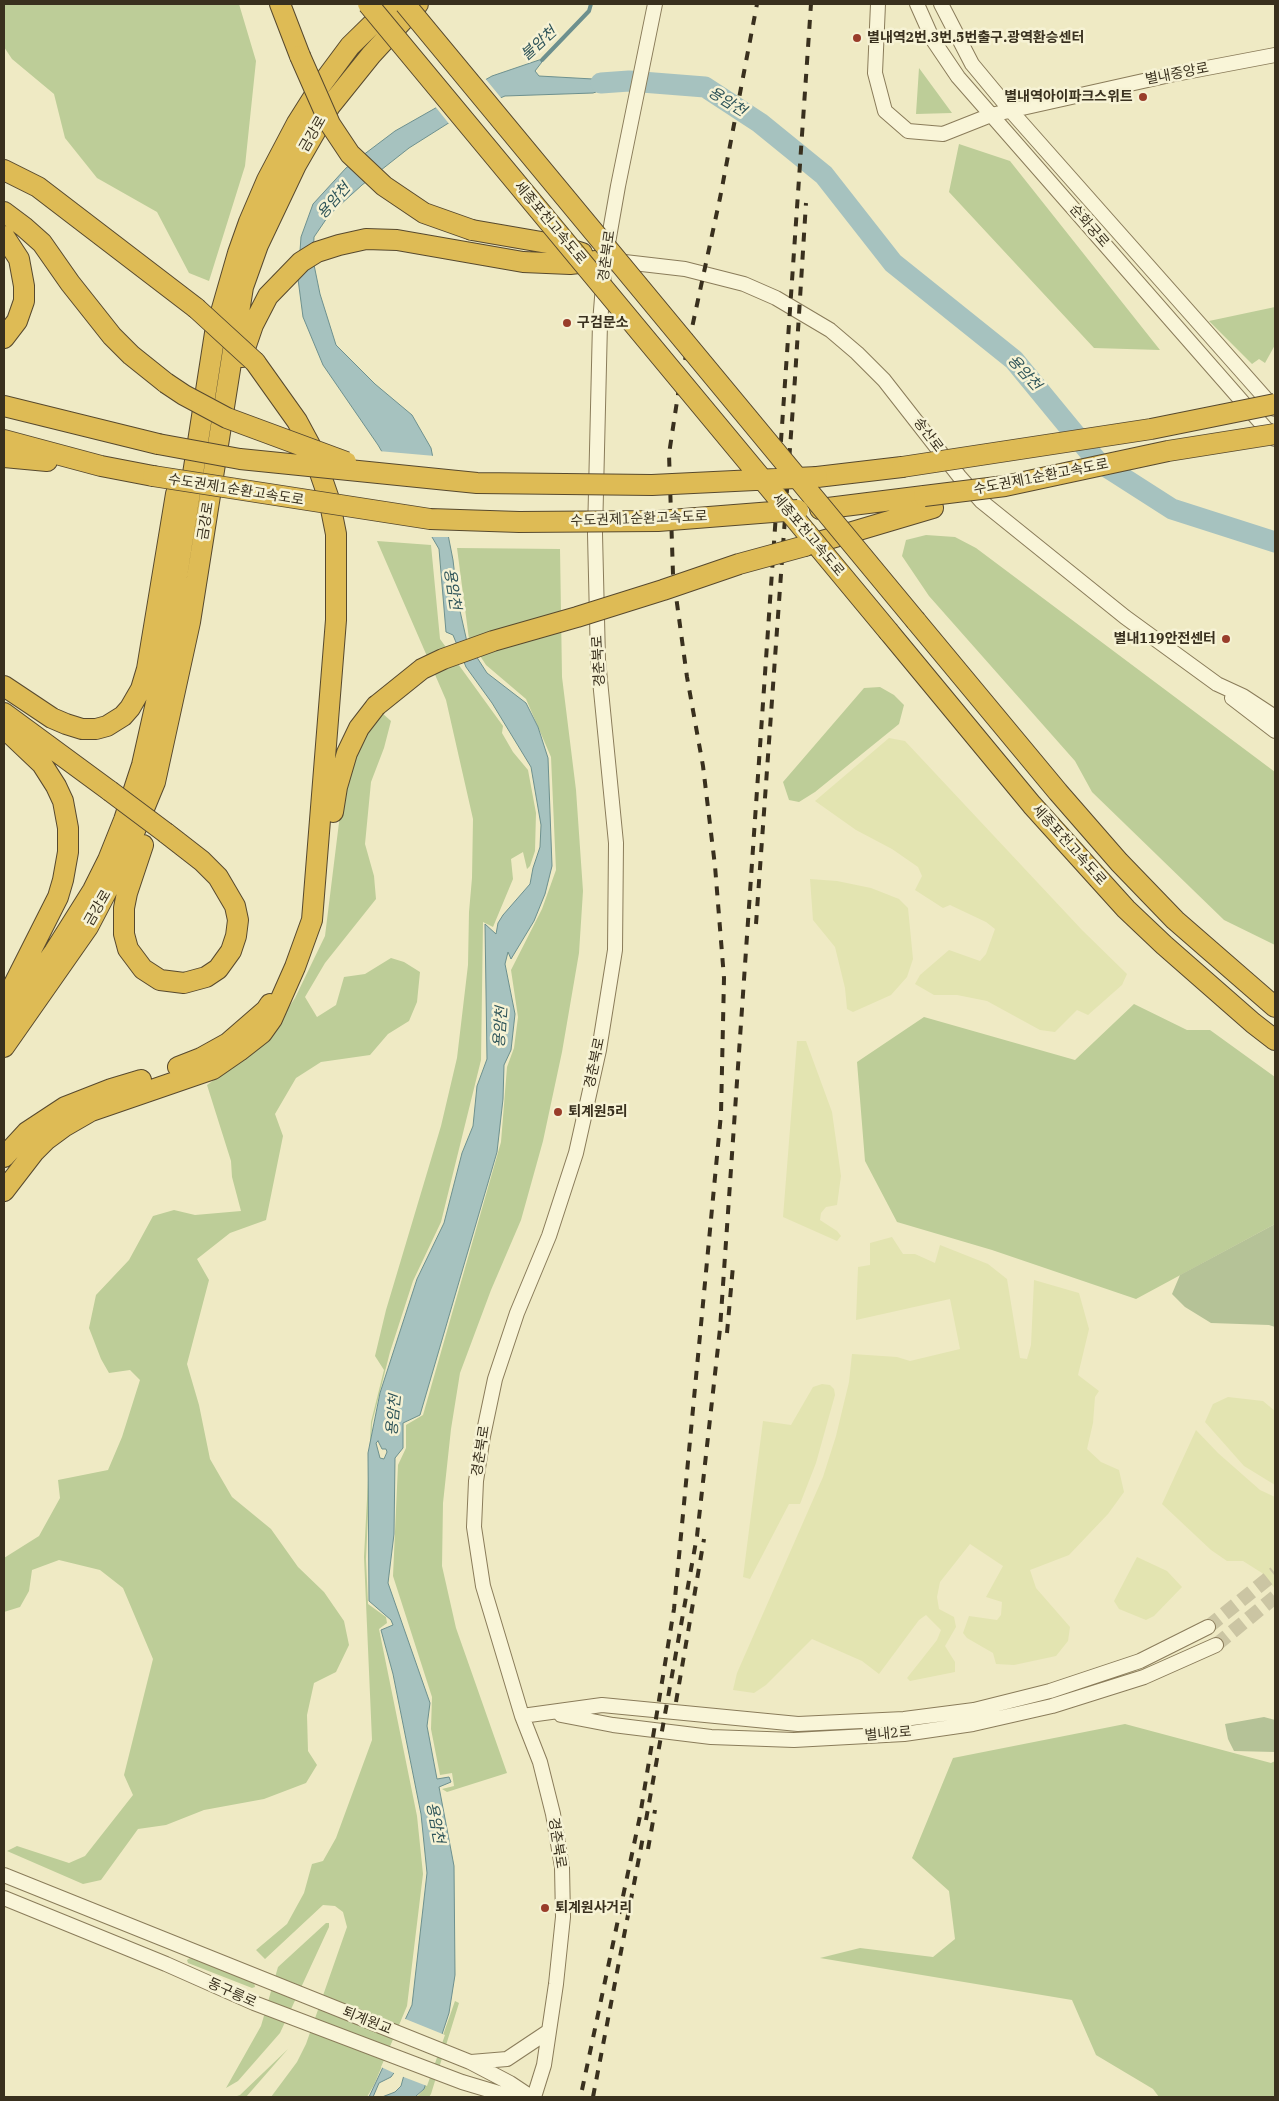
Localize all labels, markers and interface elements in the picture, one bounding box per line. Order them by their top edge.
water label: 불암천 [518,23,560,65]
place label: 별내역2번.3번.5번출구.광역환승센터 [867,30,1084,46]
marker: 별내역2번.3번.5번출구.광역환승센터 [851,32,863,44]
street label: 별내중앙로 [1144,60,1210,88]
water label: 용암천 [705,83,749,121]
place label: 별내역아이파크스위트 [1004,89,1133,105]
marker: 별내역아이파크스위트 [1137,91,1149,103]
street label: 금강로 [296,113,330,155]
street label: 세종포천고속도로 [510,178,590,268]
water label: 용암천 [314,179,354,223]
street label: 순화궁로 [1066,201,1112,251]
street label: 경춘북로 [595,229,619,283]
place label: 구검문소 [577,315,629,331]
marker: 구검문소 [561,317,573,329]
water label: 용암천 [1003,352,1045,394]
street label: 송산로 [910,415,946,455]
street label: 수도권제1순환고속도로 [972,456,1110,498]
street label: 수도권제1순환고속도로 [167,471,305,509]
street label: 세종포천고속도로 [768,490,848,580]
street label: 금강로 [195,501,217,541]
street label: 수도권제1순환고속도로 [570,508,708,530]
water label: 용암천 [440,567,464,611]
place label: 별내119안전센터 [1114,631,1216,647]
marker: 별내119안전센터 [1220,633,1232,645]
street label: 경춘북로 [589,635,609,687]
street label: 세종포천고속도로 [1028,801,1110,889]
street label: 금강로 [81,887,115,929]
water label: 용암천 [491,1006,511,1048]
street label: 경춘북로 [581,1036,609,1090]
place label: 퇴계원5리 [568,1104,628,1120]
marker: 퇴계원5리 [552,1106,564,1118]
water label: 용암천 [383,1394,405,1436]
street label: 경춘북로 [469,1424,493,1478]
street label: 별내2로 [864,1724,912,1744]
water label: 용암천 [422,1801,448,1845]
street label: 경춘북로 [545,1816,569,1870]
place label: 퇴계원사거리 [555,1900,632,1916]
marker: 퇴계원사거리 [539,1902,551,1914]
street label: 동구릉로 [205,1975,259,2011]
street label: 퇴계원교 [340,2004,394,2038]

